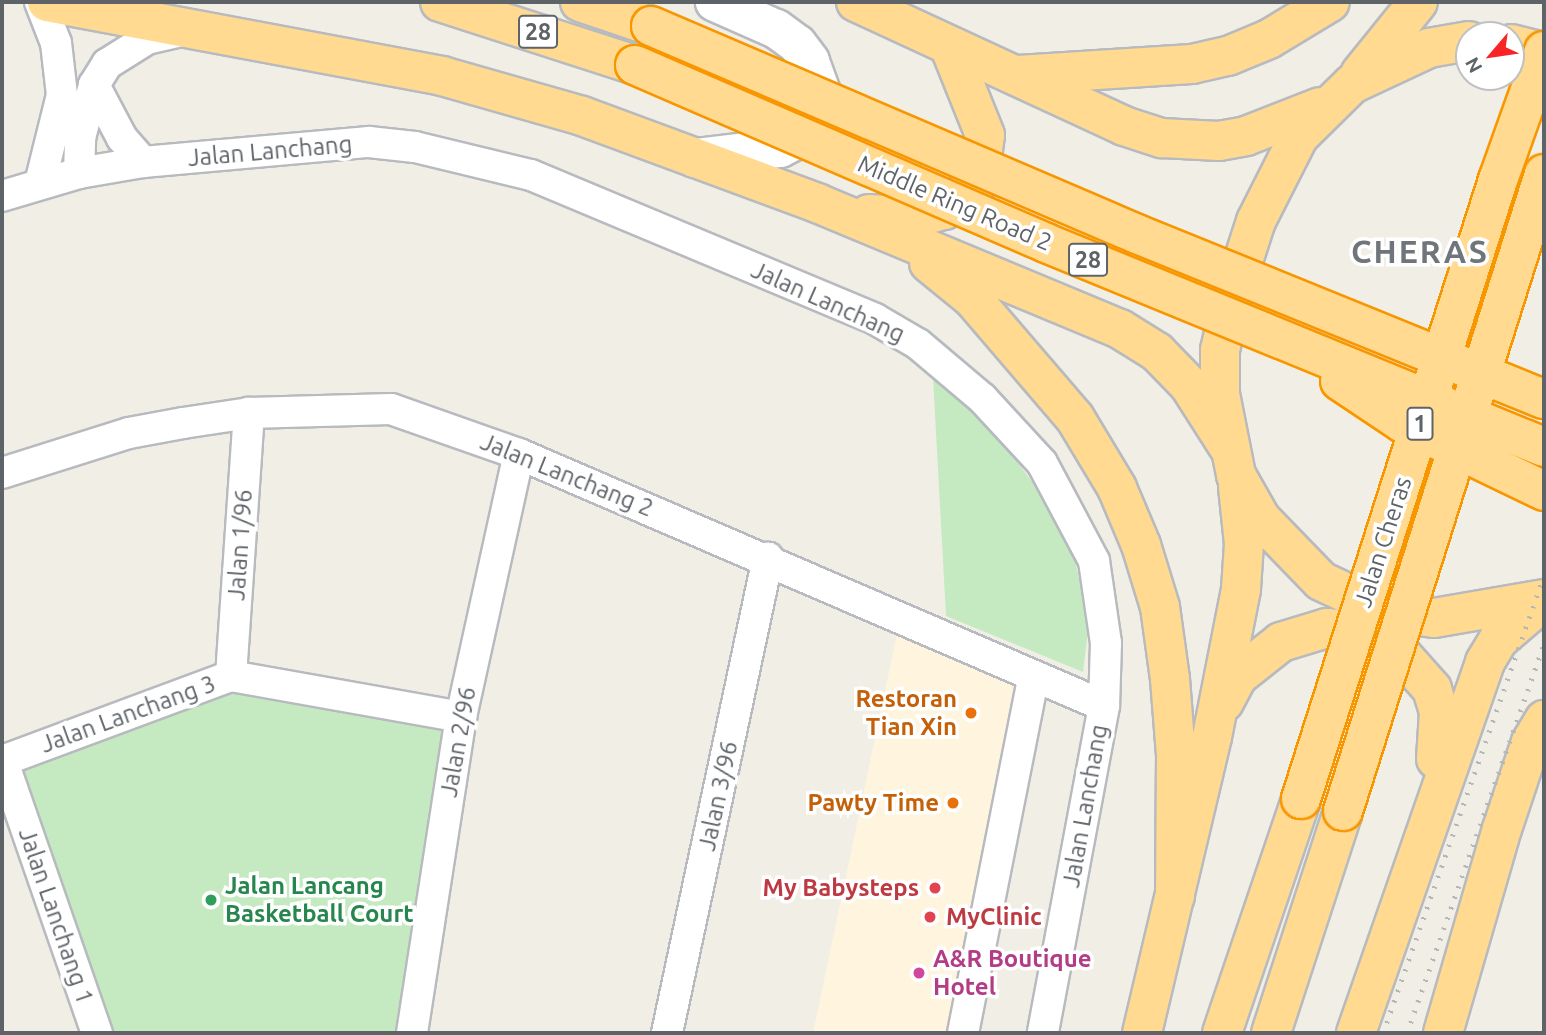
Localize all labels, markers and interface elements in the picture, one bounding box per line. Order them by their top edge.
road number: 28 [517,12,559,52]
north arrow [1455,21,1525,91]
text: N [1460,54,1486,77]
street label: Jalan Lanchang [187,129,353,173]
street label: Middle Ring Road 2 [854,149,1056,257]
district label: CHERAS [1352,232,1488,270]
road number: 28 [1067,241,1109,280]
street label: Jalan Lanchang [747,255,909,349]
road number: 1 [1406,404,1434,444]
street label: Jalan Lanchang 2 [476,427,658,523]
street label: Jalan Cheras [1348,473,1418,611]
street label: Jalan 1/96 [222,488,258,602]
street label: Jalan Lanchang 3 [37,669,219,759]
street label: Jalan 2/96 [434,685,482,799]
place label: Restoran Tian Xin [855,685,957,741]
marker: Restoran Tian Xin [963,705,979,721]
street label: Jalan Lanchang [1056,722,1114,890]
street label: Jalan 3/96 [692,738,744,854]
place label: Pawty Time [807,789,939,817]
marker: Pawty Time [945,795,961,811]
street label: Jalan Lanchang 1 [12,824,100,1008]
place label: Jalan Lancang Basketball Court [225,872,414,928]
place label: My Babysteps [763,874,919,902]
marker: My Babysteps [925,878,945,898]
marker: Jalan Lancang Basketball Court [203,892,219,908]
place label: MyClinic [946,903,1042,931]
marker: MyClinic [920,907,940,927]
place label: A&R Boutique Hotel [933,945,1092,1001]
marker: A&R Boutique Hotel [911,965,927,981]

